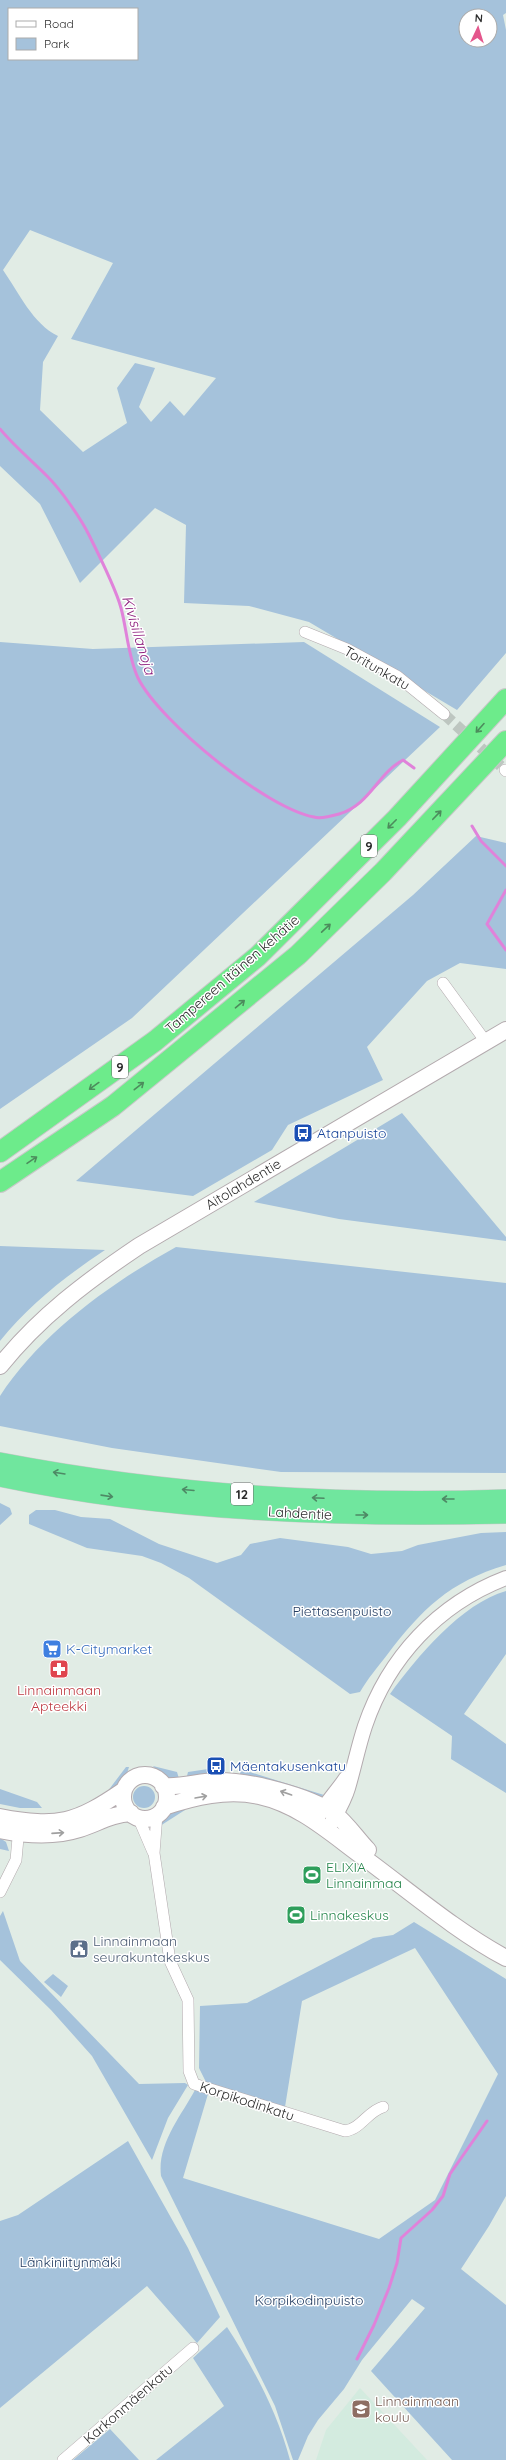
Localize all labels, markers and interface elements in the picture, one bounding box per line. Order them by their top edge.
legend [8,8,138,60]
north arrow [458,8,498,48]
text: N [474,11,483,25]
text: Road [44,16,74,31]
text: Park [44,36,69,51]
water label: Kivisillanoja [118,593,160,678]
street label: Toritunkatu [341,642,413,694]
one-way arrow [475,723,484,733]
one-way arrow [432,811,441,821]
one-way arrow [387,819,396,829]
road number: 9 [361,835,377,857]
street label: Tampereen itäinen kehätie [161,911,303,1037]
one-way arrow [321,924,332,933]
one-way arrow [234,1000,245,1009]
road number: 9 [112,1056,128,1078]
one-way arrow [88,1081,99,1090]
one-way arrow [133,1081,144,1090]
bus stop icon: Atanpuisto [292,1122,314,1144]
place label: Atanpuisto [317,1124,386,1142]
street label: Aitolahdentie [202,1154,284,1214]
one-way arrow [26,1156,37,1164]
one-way arrow [53,1469,66,1477]
road number: 12 [231,1483,253,1505]
one-way arrow [182,1486,195,1494]
one-way arrow [100,1492,113,1500]
one-way arrow [312,1494,325,1501]
one-way arrow [442,1495,455,1503]
street label: Lahdentie [268,1502,333,1524]
one-way arrow [355,1511,368,1519]
park label: Piettasenpuisto [293,1602,391,1620]
supermarket icon: K-Citymarket [41,1638,63,1660]
place label: K-Citymarket [66,1640,152,1658]
pharmacy icon: Linnainmaan Apteekki [48,1658,70,1680]
place label: Linnainmaan Apteekki [17,1681,101,1715]
bus stop icon: Mäentakusenkatu [205,1755,227,1777]
place label: Mäentakusenkatu [230,1757,346,1775]
one-way arrow [280,1789,292,1797]
one-way arrow [195,1792,208,1800]
one-way arrow [51,1830,64,1837]
place label: ELIXIA Linnainmaa [326,1858,402,1892]
sports icon: ELIXIA Linnainmaa [301,1864,323,1886]
sports icon: Linnakeskus [285,1904,307,1926]
place label: Linnakeskus [310,1906,389,1924]
place label: Linnainmaan seurakuntakeskus [93,1932,209,1966]
public building icon: Linnainmaan seurakuntakeskus [68,1938,90,1960]
street label: Korpikodinkatu [197,2077,297,2125]
park label: Länkiniitynmäki [19,2253,121,2271]
park label: Korpikodinpuisto [255,2291,363,2309]
street label: Karkonmäenkatu [79,2360,177,2448]
place label: Linnainmaan koulu [375,2392,459,2426]
school or university icon: Linnainmaan koulu [350,2398,372,2420]

